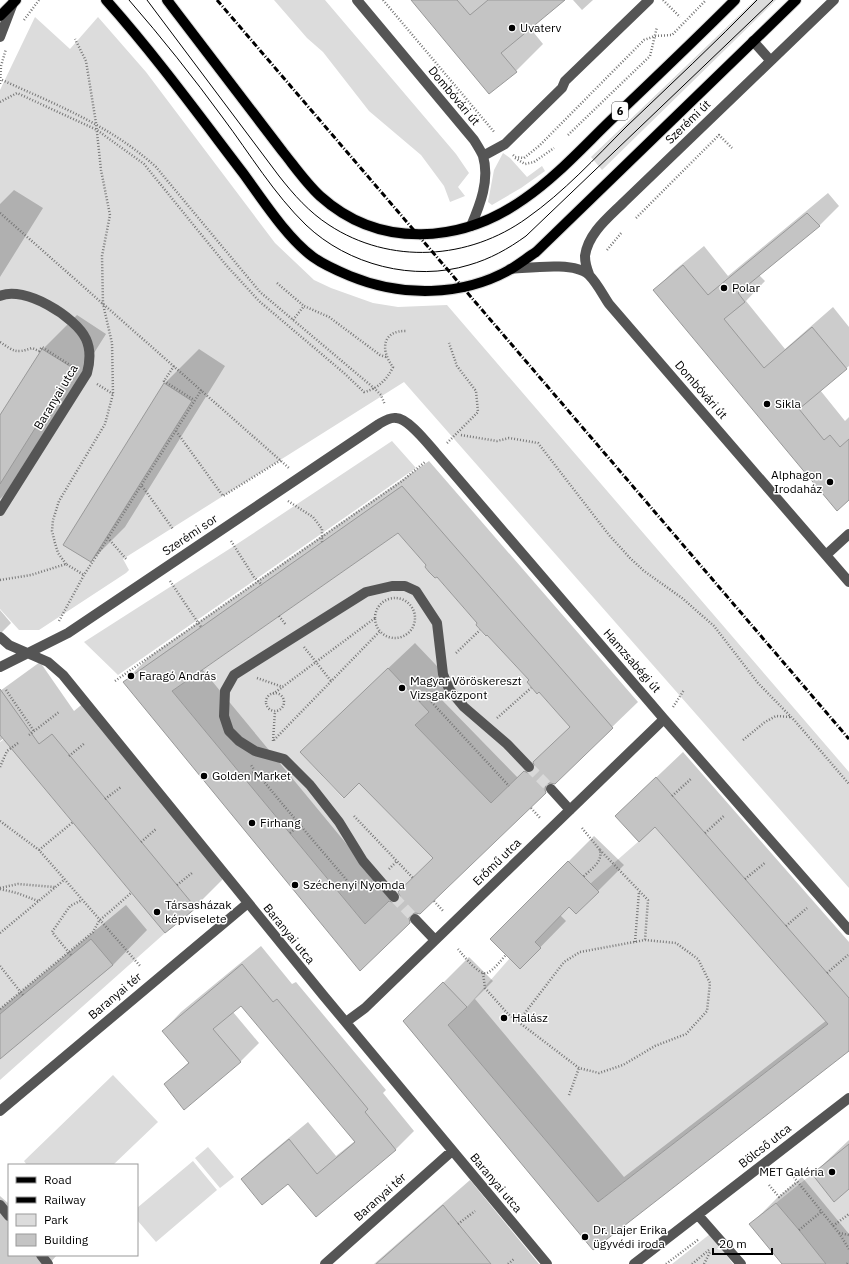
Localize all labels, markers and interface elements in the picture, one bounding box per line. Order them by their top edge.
place label: Uvaterv [520,20,562,35]
marker: Uvaterv [507,23,517,33]
street label: Dombóvári út [425,63,483,128]
street label: Szerémi út [662,96,713,147]
road number: 6 [612,102,628,120]
place label: Polar [732,280,760,295]
marker: Polar [719,283,729,293]
street label: Dombóvári út [672,357,731,422]
street label: Baranyai utca [30,361,81,432]
place label: Sikla [775,396,802,411]
marker: Sikla [762,399,772,409]
place label: Alphagon Irodaház [771,467,822,496]
marker: Alphagon Irodaház [825,477,835,487]
street label: Szerémi sor [159,510,221,558]
street label: Hamzsabégi út [600,626,664,696]
place label: Faragó András [139,668,216,683]
marker: Faragó András [126,671,136,681]
place label: Magyar Vöröskereszt Vizsgaközpont [410,673,522,702]
marker: Magyar Vöröskereszt Vizsgaközpont [397,683,407,693]
place label: Golden Market [212,768,291,783]
marker: Golden Market [199,771,209,781]
place label: Firhang [260,815,301,830]
marker: Firhang [247,818,257,828]
street label: Erőmű utca [469,834,524,888]
place label: Széchenyi Nyomda [303,877,406,892]
marker: Széchenyi Nyomda [290,880,300,890]
place label: Társasházak képviselete [165,897,232,926]
street label: Baranyai utca [261,901,319,967]
marker: Társasházak képviselete [152,907,162,917]
street label: Baranyai tér [85,969,145,1022]
place label: Halász [512,1010,548,1025]
marker: Halász [499,1013,509,1023]
street label: Bölcső utca [735,1120,794,1171]
street label: Baranyai utca [467,1150,526,1216]
legend [8,1164,138,1256]
place label: MET Galéria [759,1164,825,1179]
marker: MET Galéria [827,1167,837,1177]
street label: Baranyai tér [351,1169,409,1224]
text: Road [44,1172,72,1187]
text: Railway [44,1192,86,1207]
text: Park [44,1212,69,1227]
place label: Dr. Lajer Erika ügyvédi iroda [593,1222,667,1251]
scale bar [713,1230,772,1256]
text: Building [44,1232,89,1247]
marker: Dr. Lajer Erika ügyvédi iroda [580,1232,590,1242]
text: 20 m [719,1236,747,1251]

